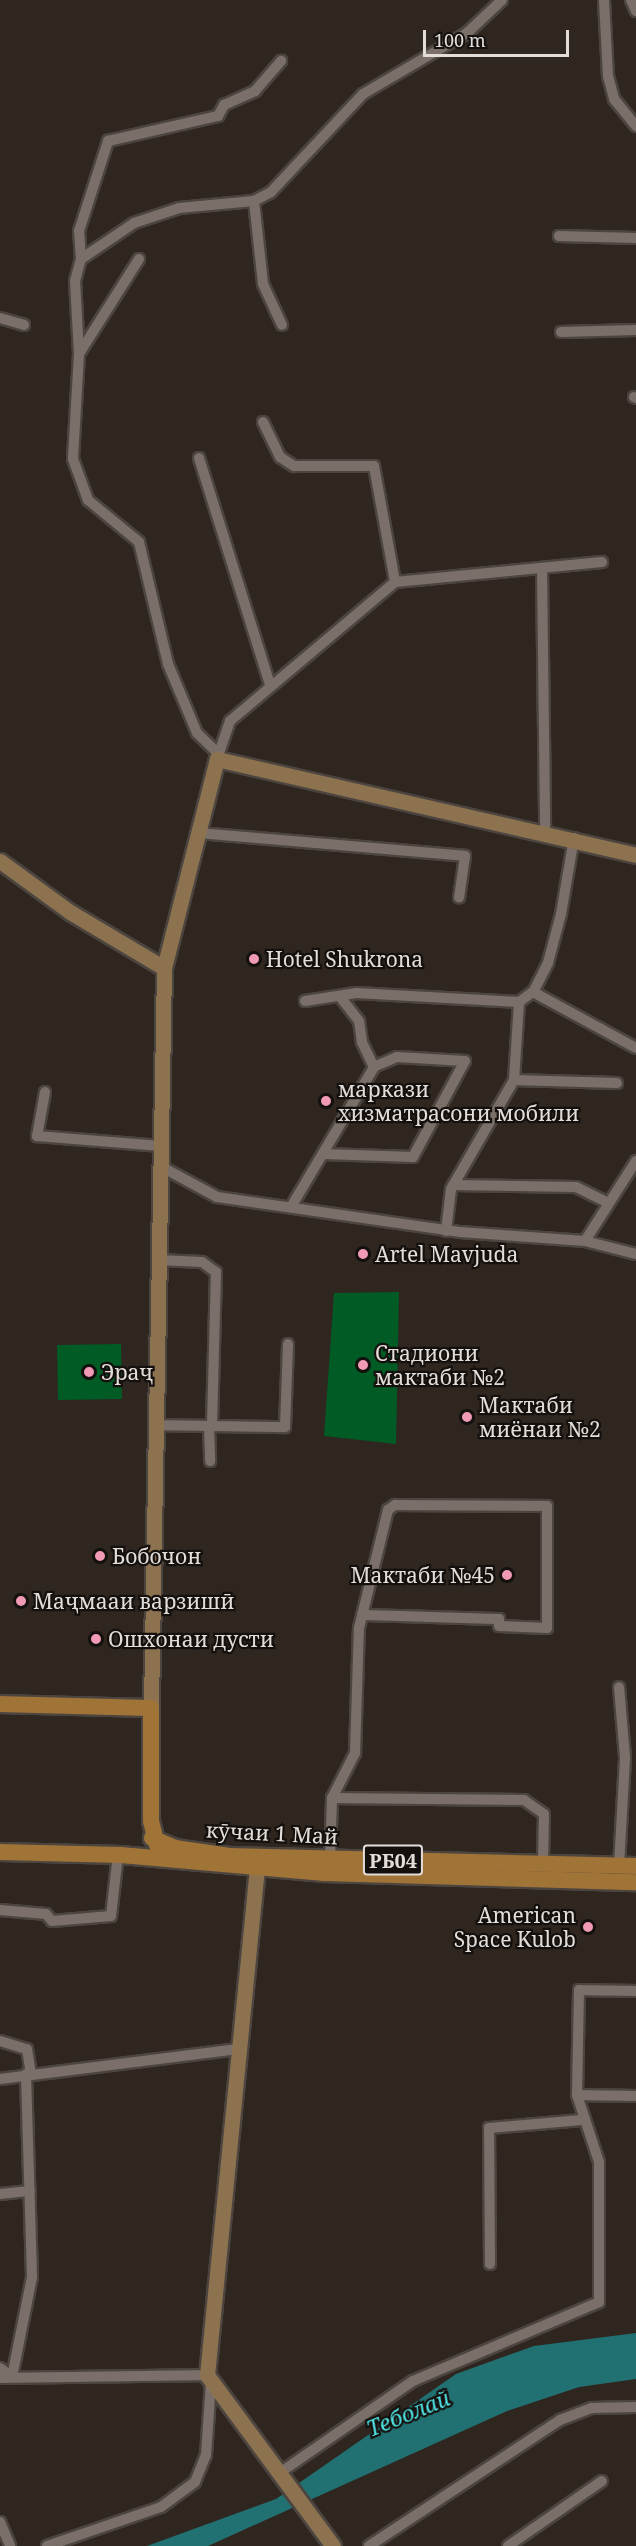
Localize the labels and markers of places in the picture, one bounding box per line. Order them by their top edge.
place label: Hotel Shukrona [266,946,423,972]
marker: Hotel Shukrona [247,952,261,966]
place label: маркази хизматрасони мобили [338,1076,579,1126]
marker: маркази хизматрасони мобили [319,1094,333,1108]
place label: Artel Mavjuda [375,1241,518,1267]
marker: Artel Mavjuda [356,1247,370,1261]
place label: Стадиони мактаби №2 [375,1340,505,1390]
marker: Стадиони мактаби №2 [356,1358,370,1372]
place label: Эраҷ [101,1359,153,1385]
marker: Эраҷ [82,1365,96,1379]
place label: Мактаби миёнаи №2 [479,1392,601,1442]
marker: Мактаби миёнаи №2 [460,1410,474,1424]
place label: Бобочон [112,1543,201,1569]
marker: Бобочон [93,1549,107,1563]
place label: Мактаби №45 [351,1562,495,1588]
marker: Мактаби №45 [500,1568,514,1582]
place label: Маҷмааи варзишӣ [33,1588,234,1614]
marker: Маҷмааи варзишӣ [14,1594,28,1608]
place label: Ошхонаи дусти [108,1626,274,1652]
marker: Ошхонаи дусти [89,1632,103,1646]
place label: American Space Kulob [454,1902,576,1952]
marker: American Space Kulob [581,1920,595,1934]

